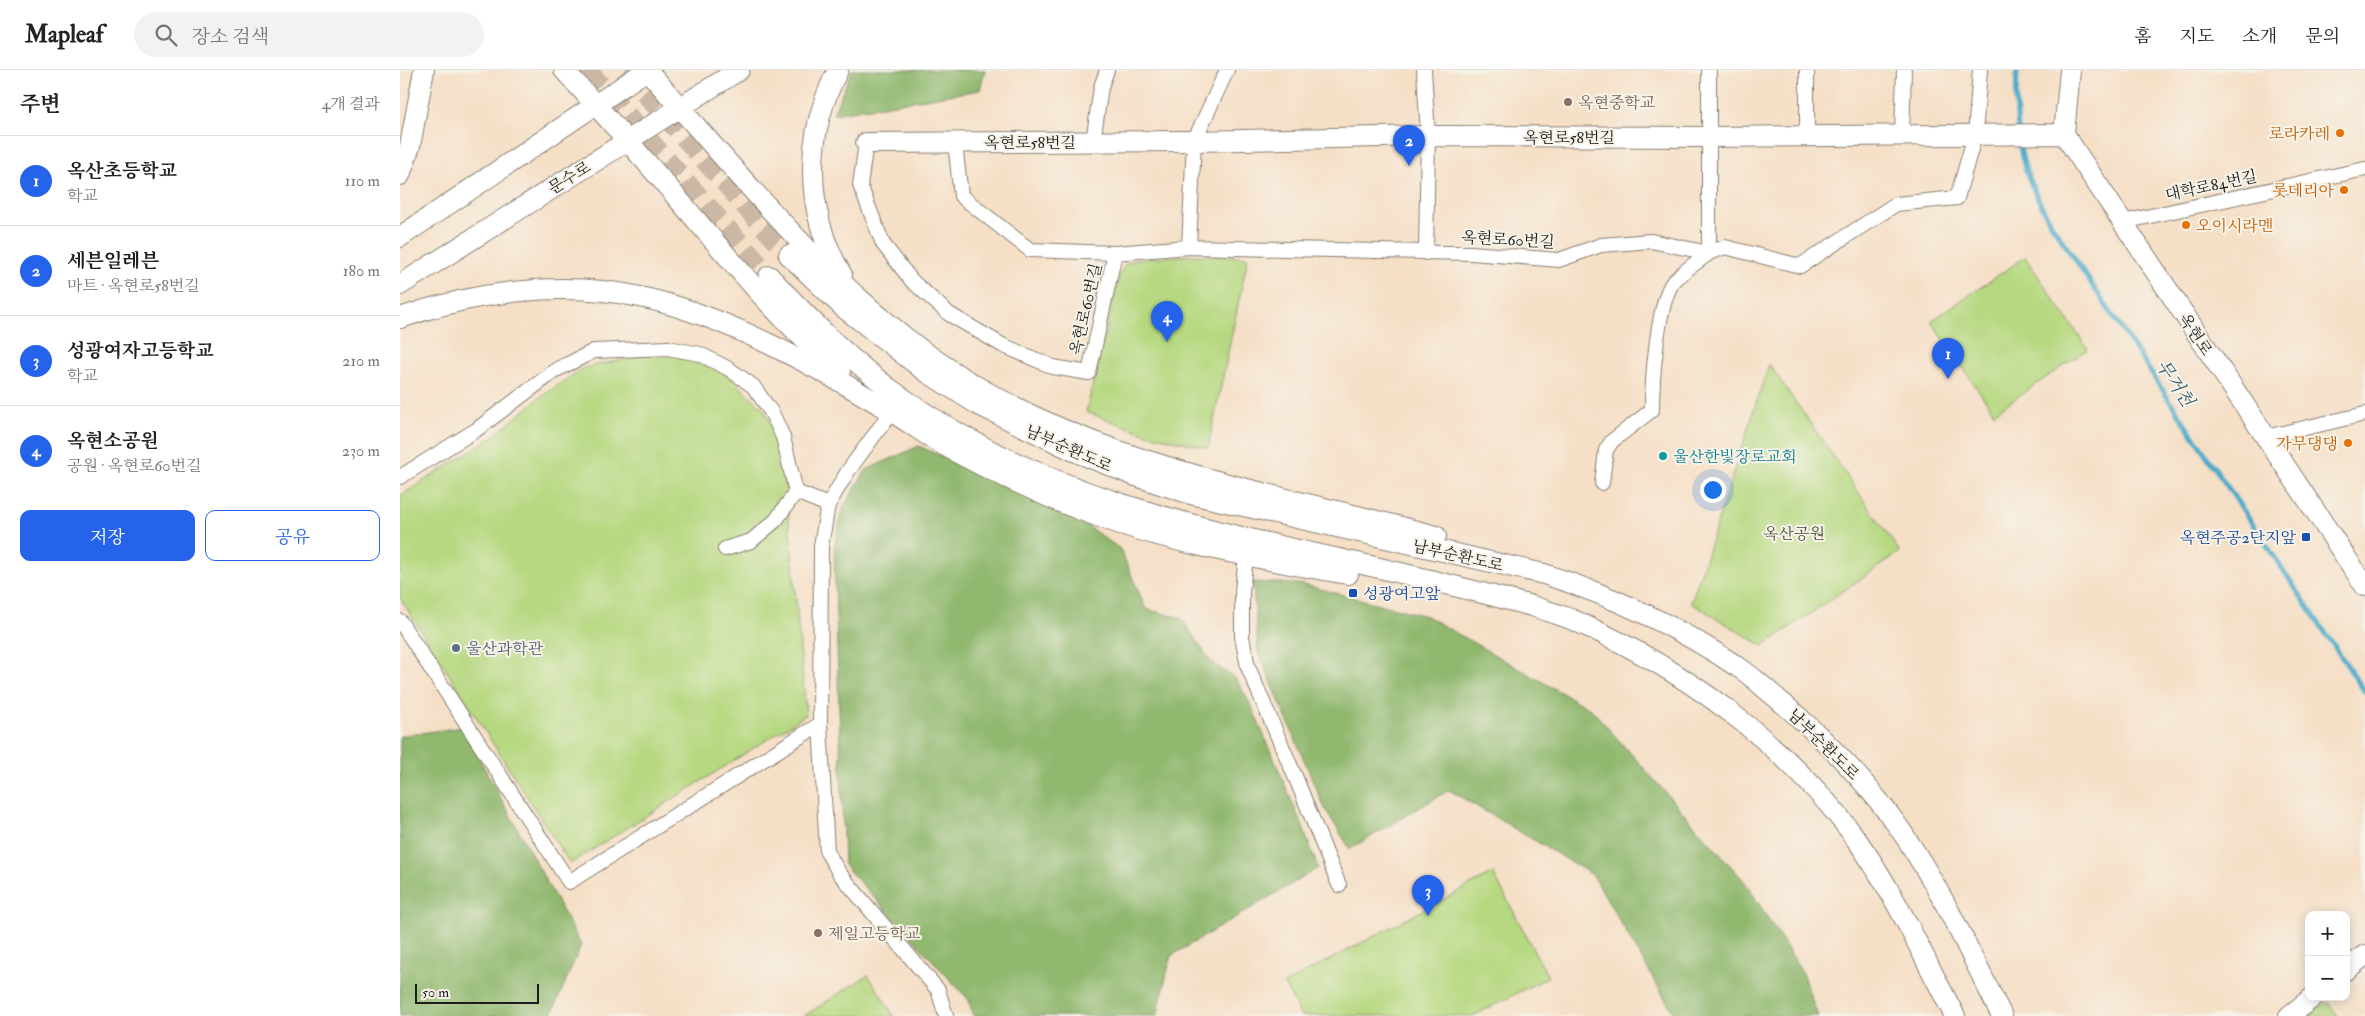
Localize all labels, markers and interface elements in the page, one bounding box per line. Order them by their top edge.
search box [134,12,484,57]
text: Mapleaf [25,19,104,50]
icon: search [152,21,180,49]
text: 장소 검색 [192,25,269,49]
text: 홈 [2134,25,2152,48]
text: 지도 [2180,25,2214,48]
text: 소개 [2242,25,2277,48]
text: 문의 [2305,25,2340,48]
text: 주변 [20,91,61,118]
place label: 옥현중학교 [1578,93,1655,113]
text: 4개 결과 [322,94,380,114]
marker: 옥현중학교 [1562,96,1574,108]
place label: 로라카레 [2268,124,2330,144]
pin: 2 [1393,125,1425,166]
marker: 로라카레 [2334,127,2346,139]
street label: 옥현로58번길 [1523,128,1615,148]
street label: 옥현로58번길 [984,133,1076,153]
street label: 문수로 [545,157,595,199]
text: 옥산초등학교 [67,159,177,183]
street label: 대학로84번길 [2163,166,2259,205]
text: 1 [33,171,39,191]
text: 110 m [345,171,380,191]
place label: 롯데리아 [2272,181,2335,201]
marker: 롯데리아 [2338,184,2350,196]
text: 학교 [67,186,98,206]
place label: 오이시라멘 [2196,216,2273,236]
marker: 오이시라멘 [2180,219,2192,231]
street label: 옥현로60번길 [1461,228,1555,252]
text: 세븐일레븐 [67,249,159,273]
text: 2 [32,261,40,281]
text: 180 m [343,261,380,281]
street label: 옥현로60번길 [1066,261,1106,357]
text: 마트 · 옥현로58번길 [67,276,200,296]
pin: 4 [1151,301,1183,342]
street label: 옥현로 [2174,310,2216,360]
pin: 1 [1932,338,1964,379]
text: 성광여자고등학교 [67,339,214,363]
text: 3 [33,351,39,371]
text: 210 m [342,351,380,371]
water label: 무거천 [2150,355,2200,413]
text: 학교 [67,366,98,386]
street label: 남부순환도로 [1022,421,1116,477]
text: 옥현소공원 [67,429,159,453]
place label: 가무댕댕 [2276,434,2338,454]
marker: 가무댕댕 [2342,437,2354,449]
text: 4 [32,441,40,461]
text: 230 m [342,441,380,461]
place label: 울산한빛장로교회 [1673,447,1797,467]
marker: 울산한빛장로교회 [1657,450,1669,462]
text: 공원 · 옥현로60번길 [67,456,201,476]
your location [1700,477,1726,503]
button: 저장 [20,510,195,561]
button: 공유 [205,510,380,561]
park label: 옥산공원 [1763,524,1825,544]
place label: 옥현주공2단지앞 [2180,528,2297,548]
marker: 옥현주공2단지앞 [2300,531,2312,543]
street label: 남부순환도로 [1410,536,1506,576]
place label: 성광여고앞 [1363,584,1441,604]
marker: 성광여고앞 [1347,587,1359,599]
place label: 울산과학관 [466,639,544,659]
marker: 울산과학관 [450,642,462,654]
street label: 남부순환도로 [1783,705,1864,785]
pin: 3 [1412,875,1444,916]
map controls [2305,911,2350,1001]
button: + [2305,911,2350,956]
place label: 제일고등학교 [828,924,921,944]
marker: 제일고등학교 [812,927,824,939]
button: − [2305,956,2350,1001]
scale bar [415,981,539,1004]
text: 50 m [422,984,449,1001]

